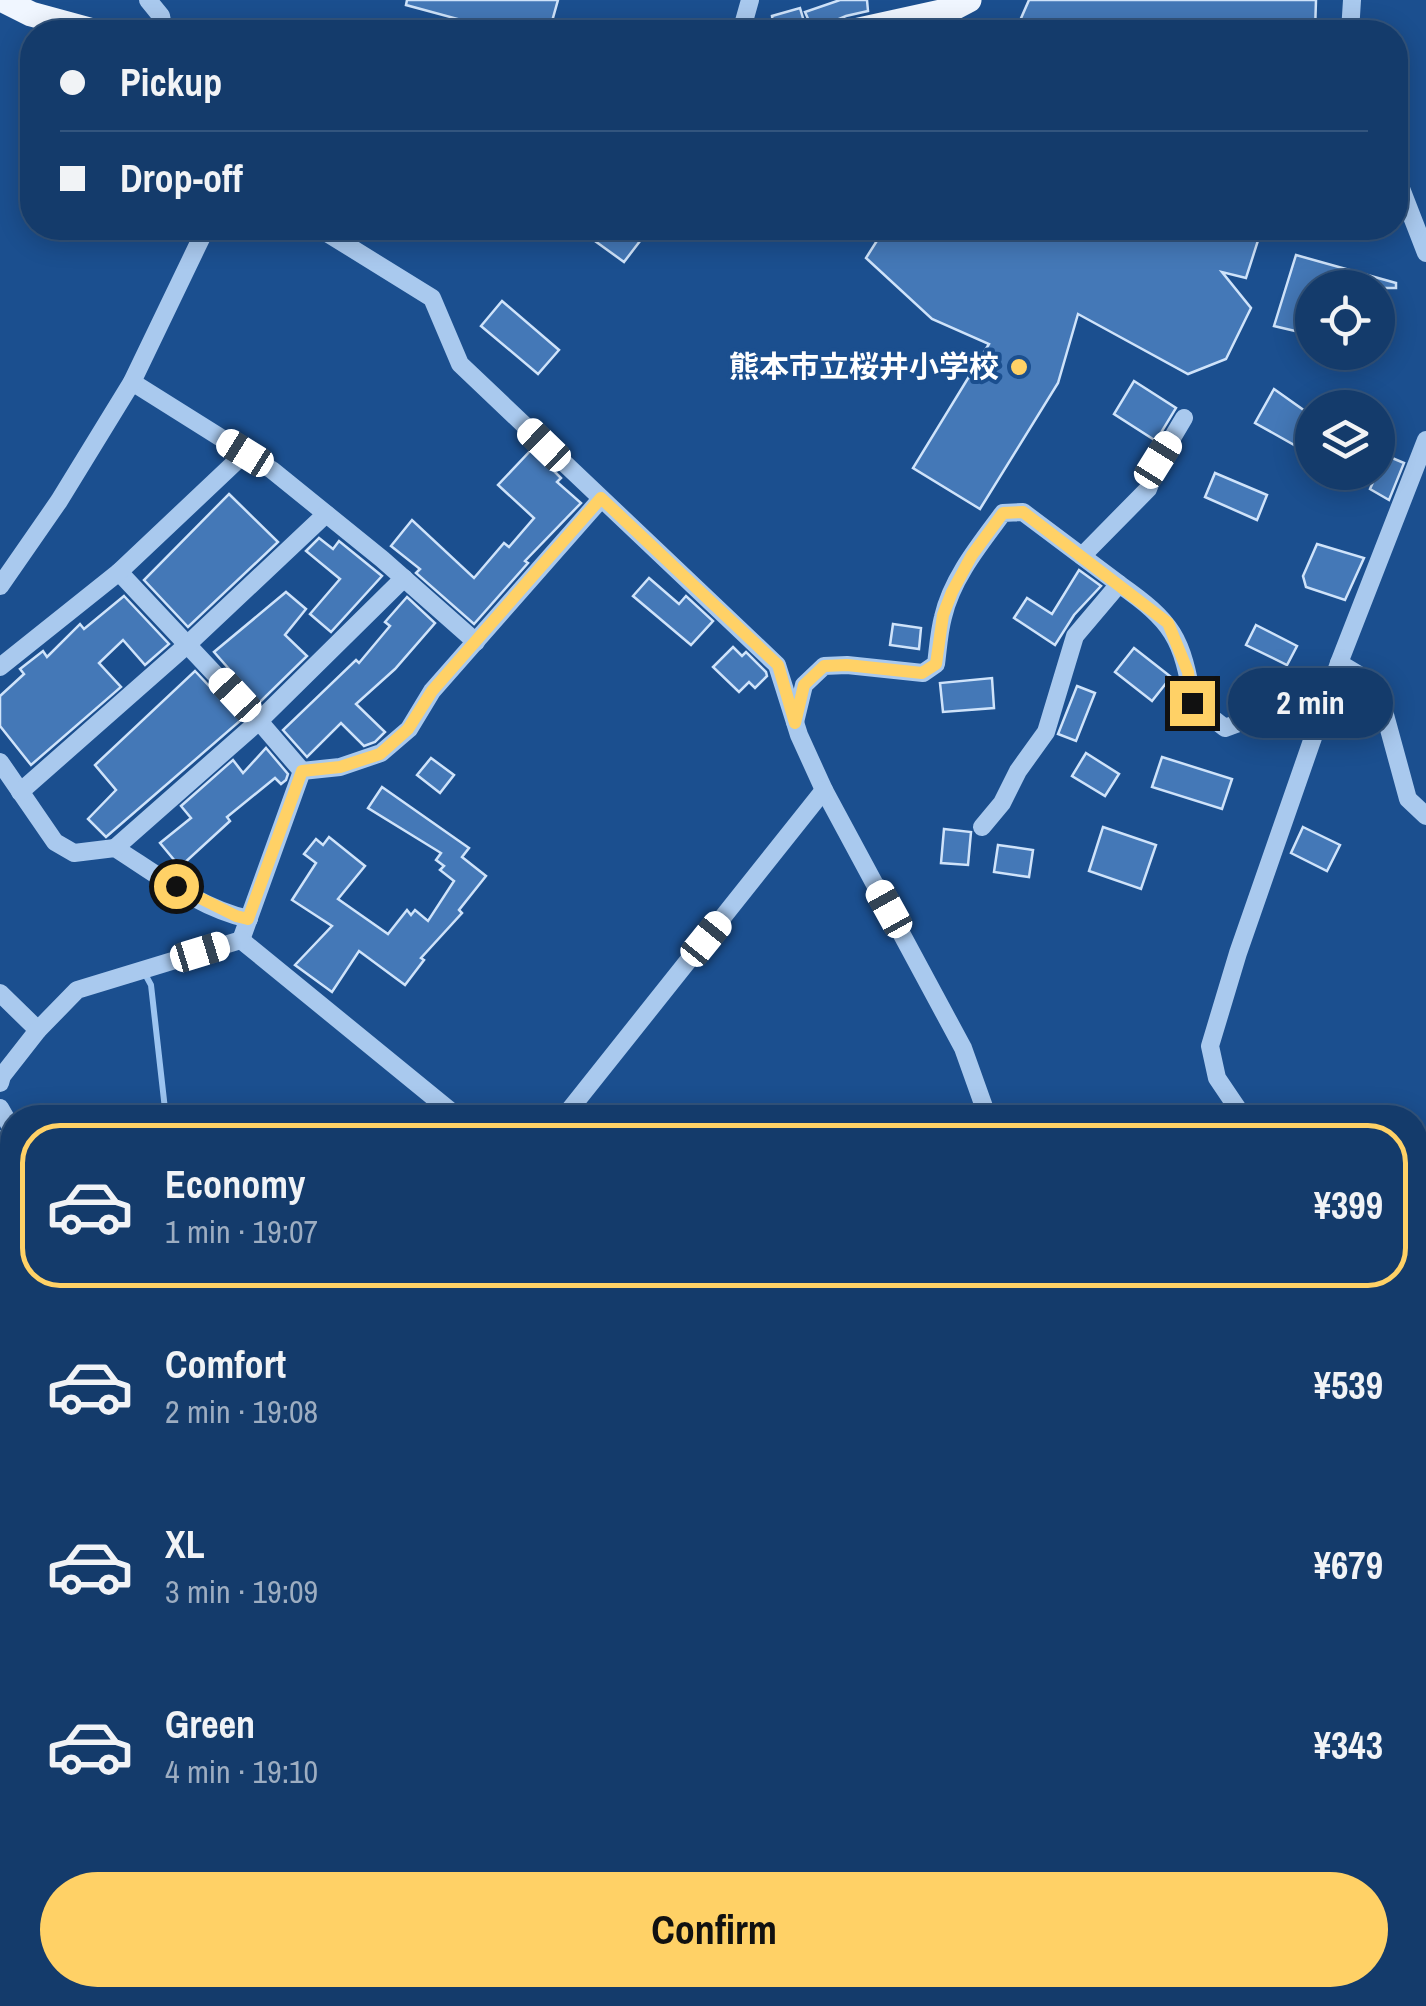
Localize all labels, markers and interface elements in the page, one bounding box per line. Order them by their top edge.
text: Pickup [120,57,222,108]
text: Drop-off [120,153,243,204]
map controls [1295,270,1395,490]
button: locate [1295,270,1395,370]
place label: 熊本市立桜井小学校 [729,346,999,386]
marker: 熊本市立桜井小学校 [1008,356,1030,378]
button: layers [1295,390,1395,490]
car [512,413,576,477]
car [212,424,278,482]
car [1129,427,1187,493]
car [204,663,266,727]
callout: 2 min [1227,668,1392,738]
route end [1170,681,1215,726]
text: 2 min [1276,681,1345,724]
route start [154,864,199,909]
car [861,875,917,943]
car [675,906,737,972]
car [167,929,233,975]
text: Economy [165,1159,305,1210]
icon: car [45,1161,135,1251]
text: ¥399 [1314,1180,1383,1231]
text: 1 min · 19:07 [165,1210,318,1253]
text: Comfort [165,1339,286,1390]
icon: car [45,1341,135,1431]
text: ¥539 [1314,1360,1383,1411]
text: 2 min · 19:08 [165,1390,318,1433]
text: XL [165,1519,205,1570]
icon: car [45,1521,135,1611]
text: ¥679 [1314,1540,1383,1591]
text: 3 min · 19:09 [165,1570,318,1613]
text: Green [165,1699,255,1750]
icon: car [45,1701,135,1791]
text: ¥343 [1314,1720,1383,1771]
text: 4 min · 19:10 [165,1750,318,1793]
button: Confirm [40,1872,1388,1987]

